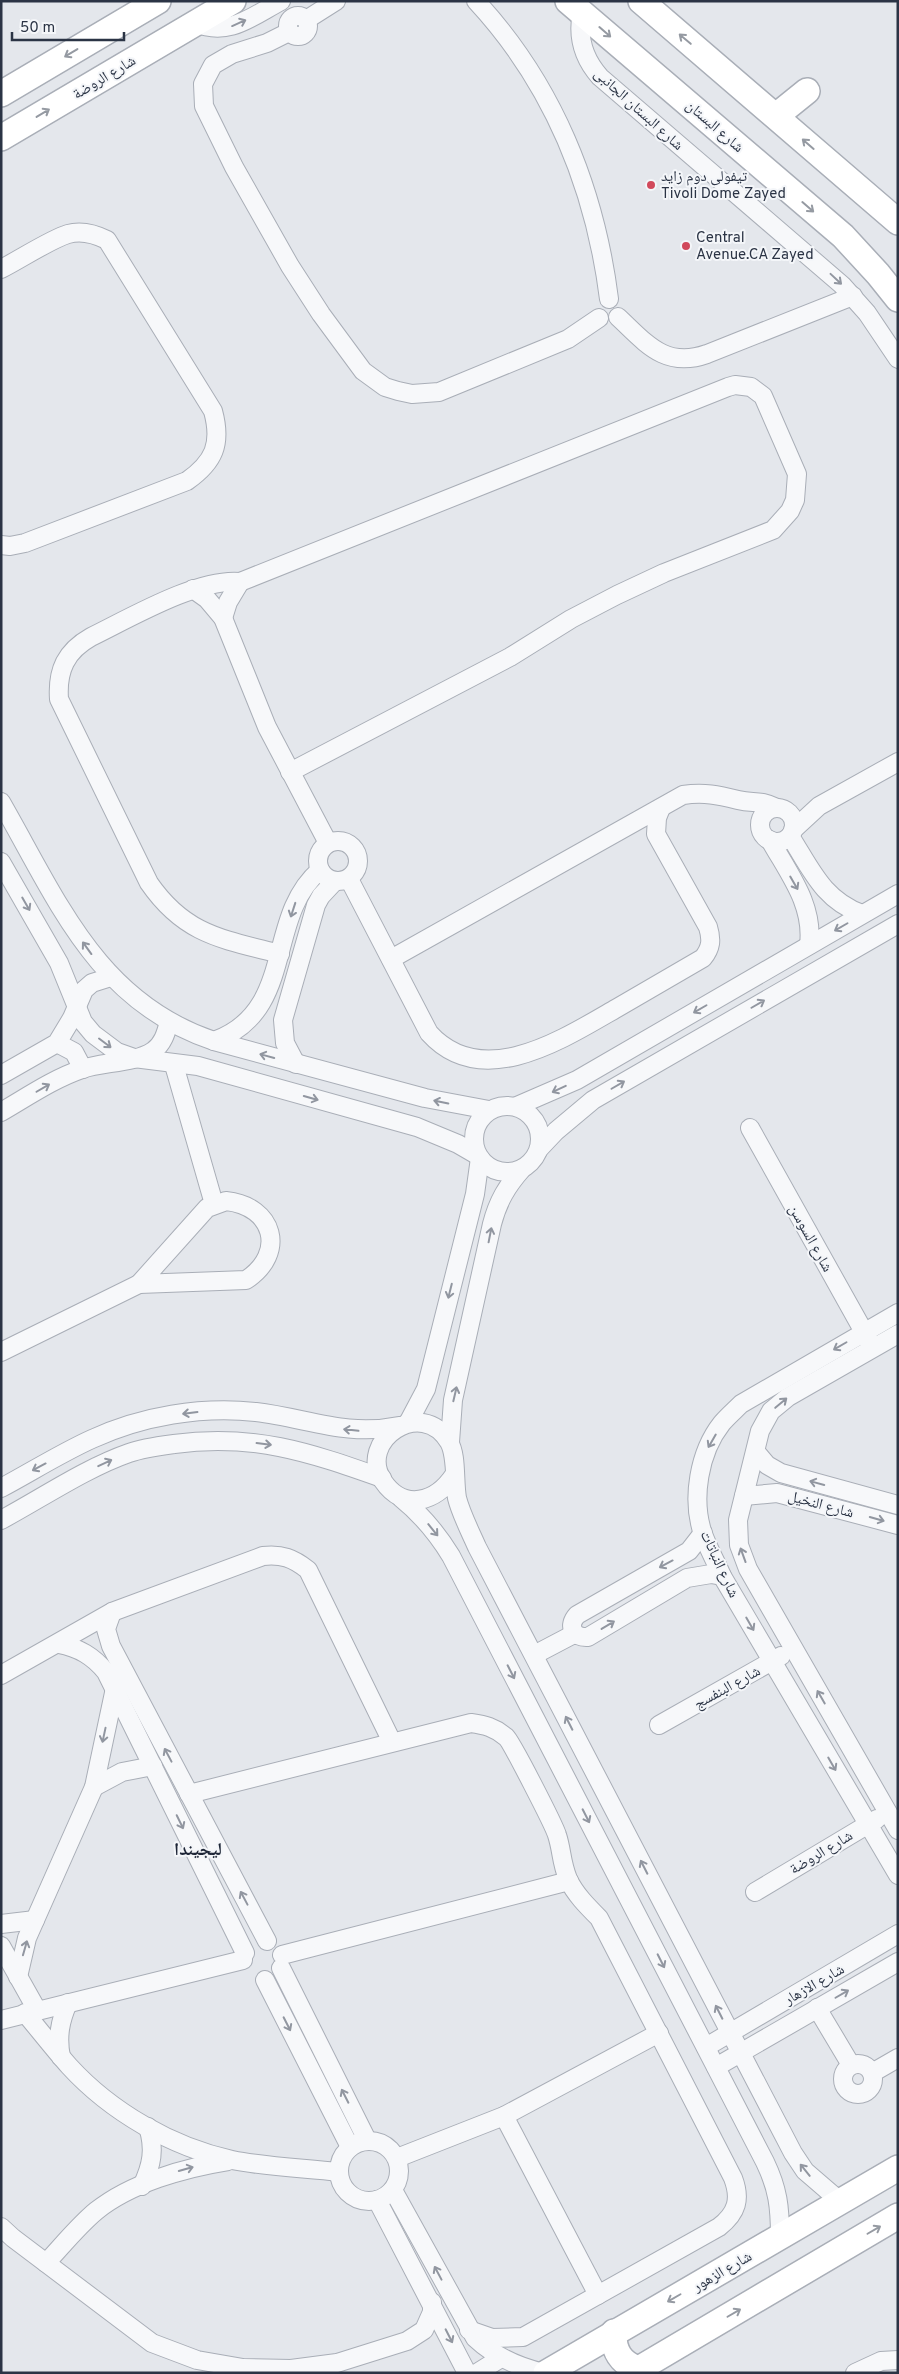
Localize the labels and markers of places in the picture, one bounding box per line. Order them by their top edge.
place label: تيفولى دوم زايد Tivoli Dome Zayed [661,168,786,204]
marker: تيفولى دوم زايد Tivoli Dome Zayed [645,179,657,191]
place label: Central Avenue.CA Zayed [696,229,814,265]
marker: Central Avenue.CA Zayed [680,240,692,252]

